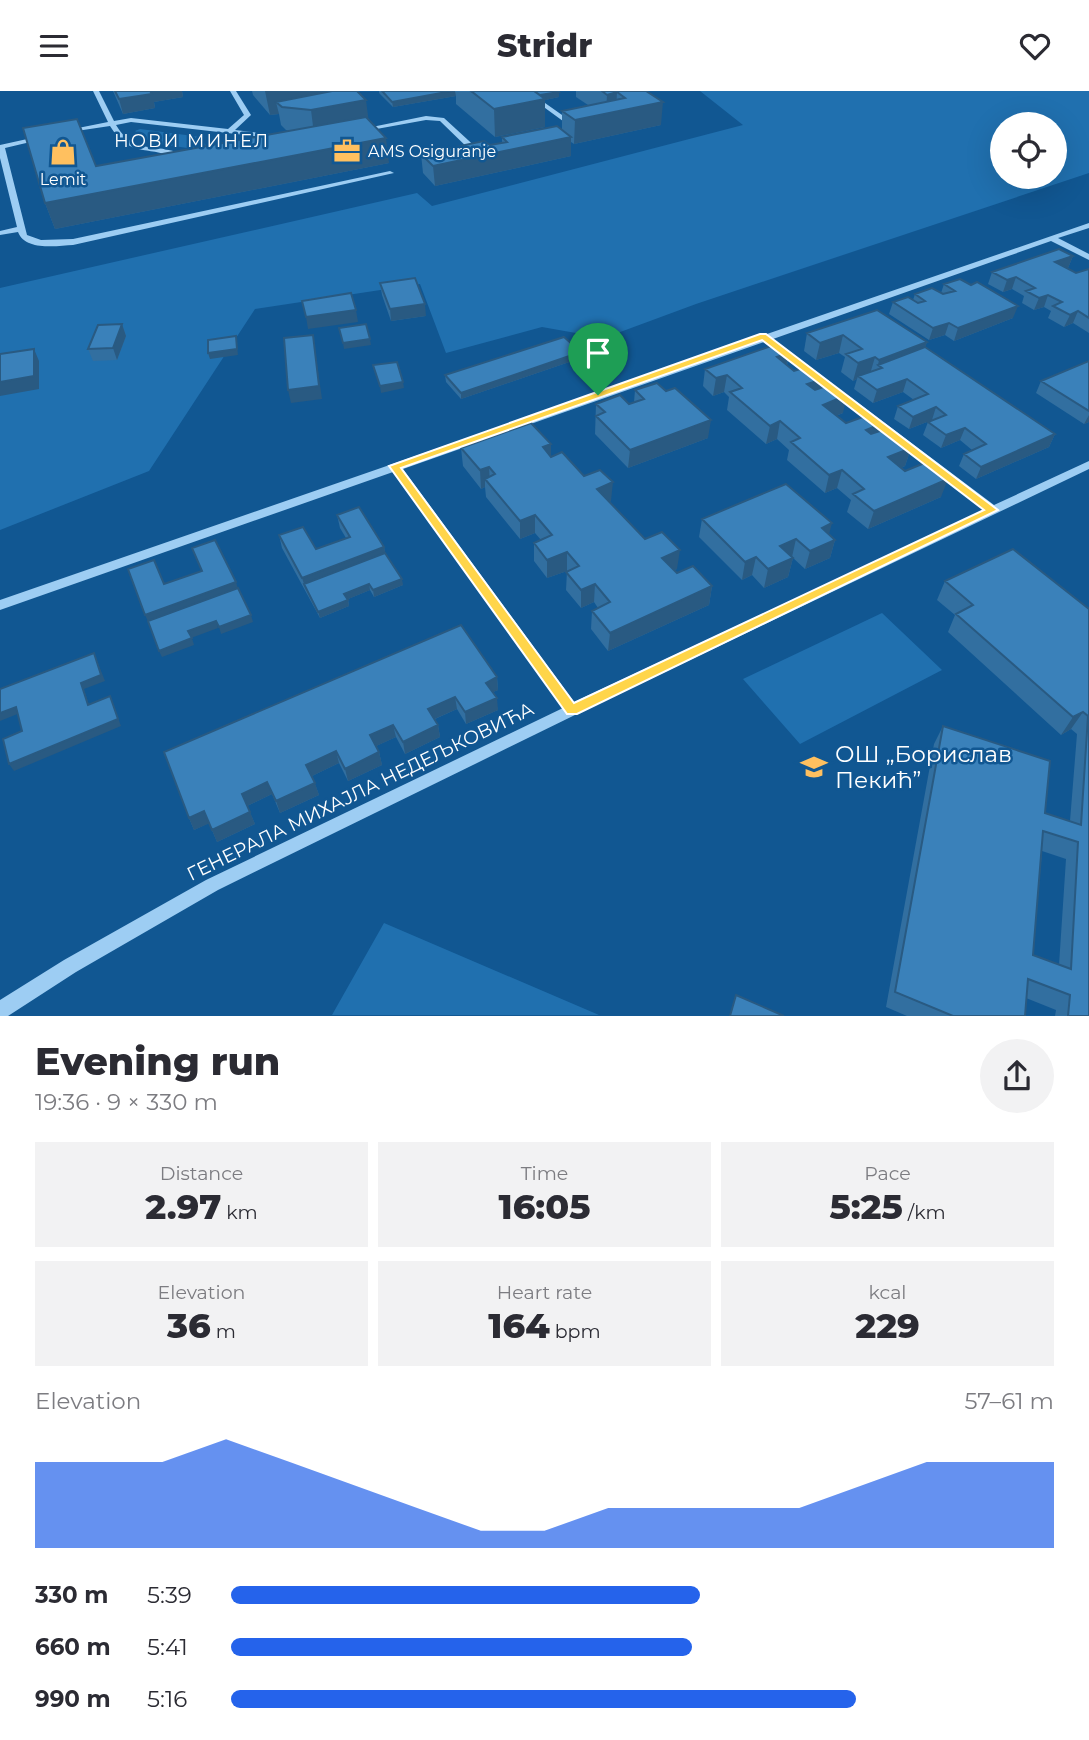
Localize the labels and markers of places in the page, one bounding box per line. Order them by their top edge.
office icon: AMS Osiguranje [332,136,362,166]
shop icon: Lemit [48,137,78,167]
place label: AMS Osiguranje [368,142,496,161]
place label: Lemit [40,170,87,189]
pin [568,323,628,395]
place label: ОШ „Борислав Пекић” [835,740,1012,794]
school or university icon: ОШ „Борислав Пекић” [799,752,829,782]

